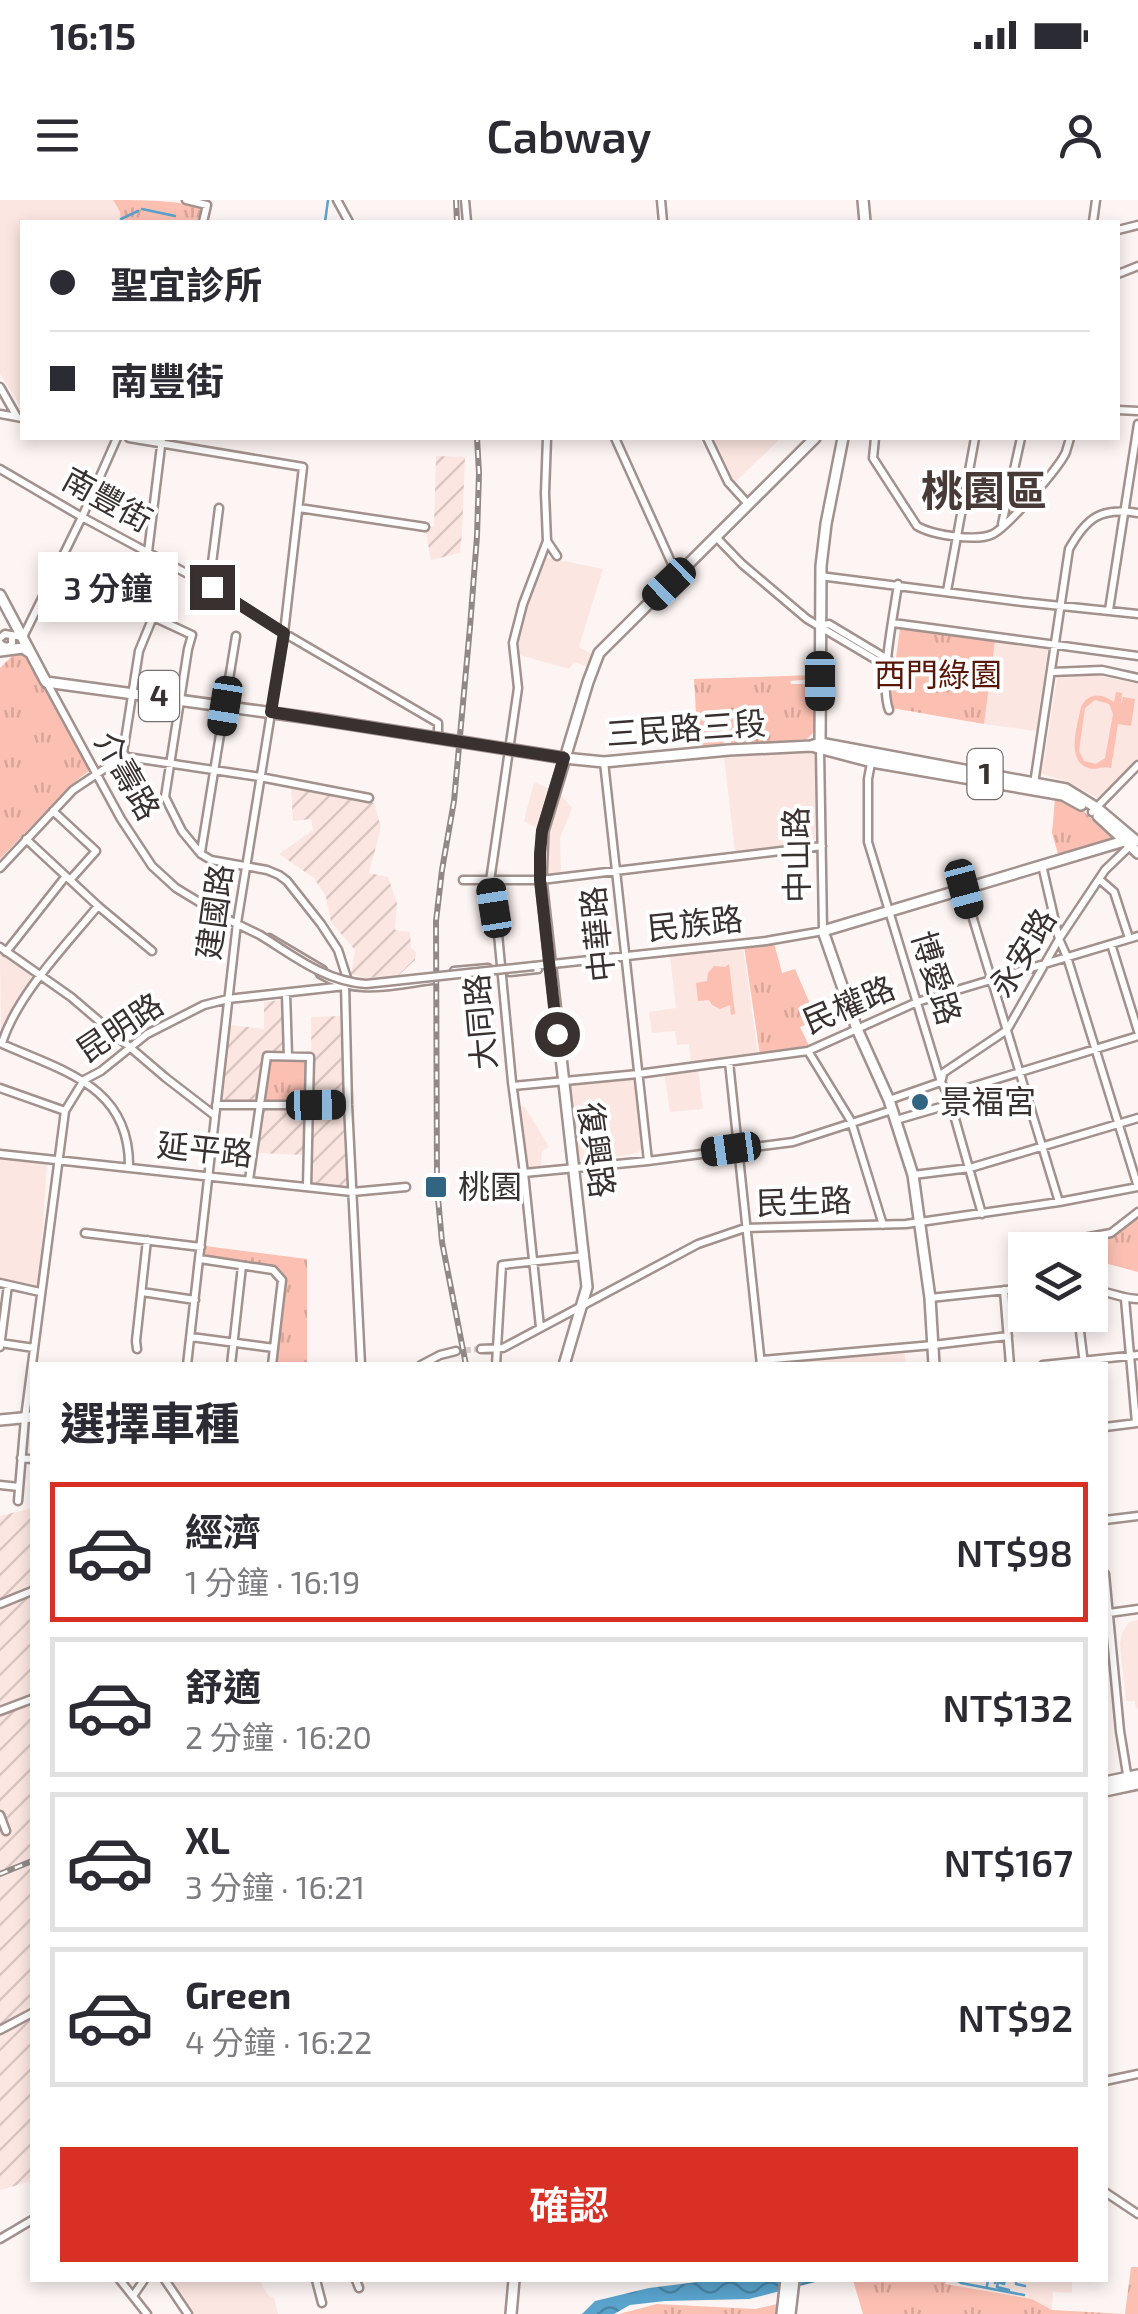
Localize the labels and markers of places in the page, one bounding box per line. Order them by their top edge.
place label: 景福宮 [940,1081,1036,1119]
marker: 景福宮 [909,1091,931,1113]
place label: 桃園 [458,1166,522,1204]
marker: 桃園 [423,1174,449,1200]

